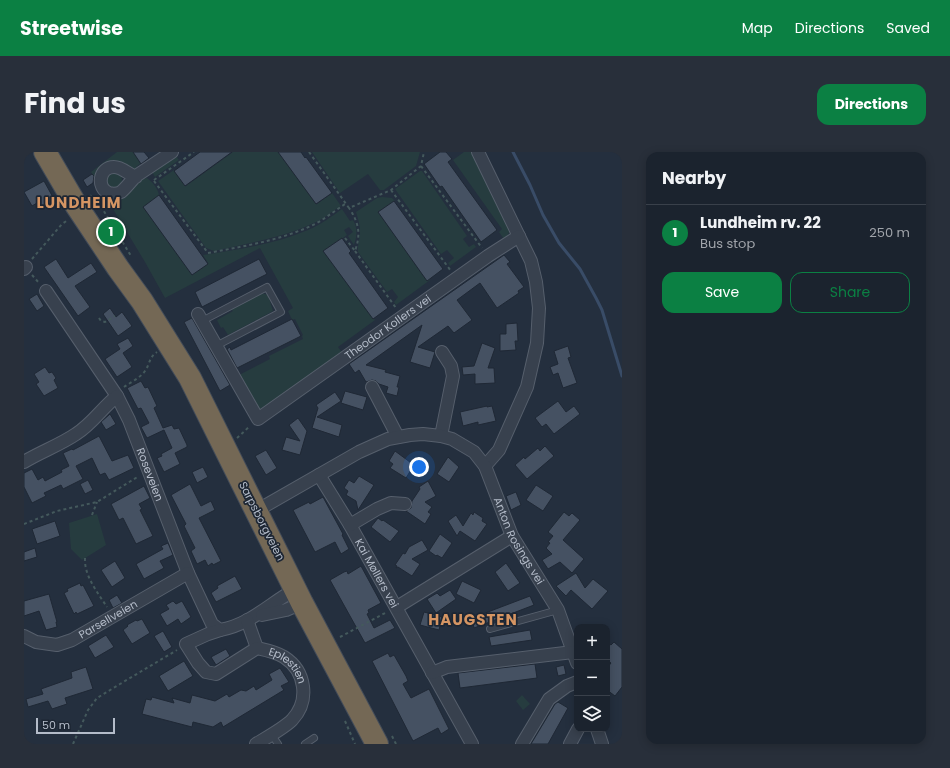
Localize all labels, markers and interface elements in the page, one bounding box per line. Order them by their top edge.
text: Streetwise [20,15,123,42]
text: Map [742,18,773,38]
text: Directions [795,18,864,38]
text: Saved [886,18,930,38]
text: Find us [24,84,126,123]
button: Directions [817,84,926,125]
text: Nearby [662,166,726,190]
district label: LUNDHEIM [36,192,122,213]
text: Lundheim rv. 22 [700,212,821,233]
pin: 1 [98,217,124,247]
text: 1 [673,223,677,242]
text: 250 m [869,223,910,242]
text: Bus stop [700,234,755,253]
button: Save [662,272,782,313]
button: Share [790,272,910,313]
street label: Theodor Kollers vei [341,291,435,363]
street label: Roseveien [132,446,168,503]
your location [409,457,429,477]
street label: Sarpsborgveien [235,479,289,563]
street label: Anton Rosings vei [490,495,548,588]
street label: Kai Møllers vei [351,536,403,611]
street label: Parsellveien [76,596,140,643]
district label: HAUGSTEN [428,609,518,630]
map controls [574,624,610,732]
button: + [574,624,610,660]
street label: Eplestien [267,643,310,686]
button: − [574,660,610,696]
button: layers [574,696,610,732]
scale bar [36,716,115,735]
text: 50 m [42,717,70,733]

